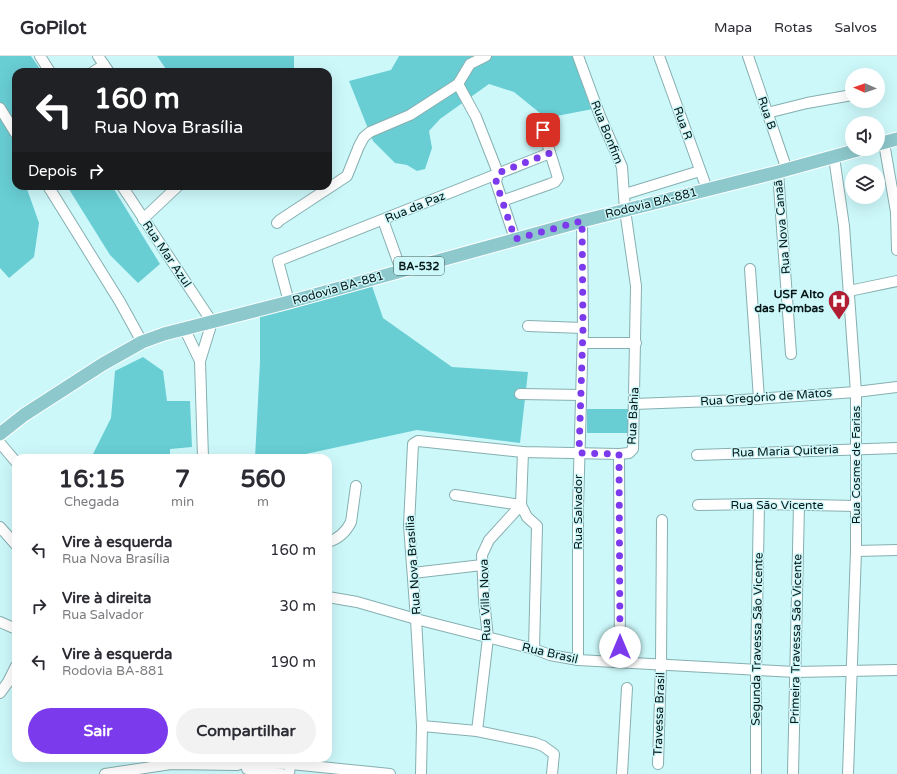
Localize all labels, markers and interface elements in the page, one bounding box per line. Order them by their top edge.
text: GoPilot [20,17,86,39]
text: Mapa [714,19,752,36]
text: Rotas [774,19,812,36]
text: Salvos [834,19,877,36]
north arrow [845,68,885,108]
map controls [845,68,885,204]
text: 160 m [94,82,180,116]
icon: left [28,84,80,136]
street label: Rua B [755,95,779,131]
street label: Rua Bonfim [588,98,626,166]
street label: Rua R [671,105,695,141]
pin [526,113,560,147]
text: Rua Nova Brasília [94,116,243,138]
button: sound [845,116,885,156]
icon: arrive [532,119,554,141]
icon: right [85,160,107,182]
text: Depois [28,162,77,180]
button: layers [845,164,885,204]
street label: Rua Nova Canaã [771,179,793,275]
street label: Rodovia BA-881 [603,185,699,221]
street label: Rua da Paz [383,189,447,225]
street label: Rua Mar Azul [140,218,194,290]
road number: BA-532 [394,257,444,275]
street label: Rodovia BA-881 [291,268,385,308]
place label: USF Alto das Pombas [755,287,824,315]
hospital icon: USF Alto das Pombas [826,288,852,321]
street label: Rua Gregório de Matos [700,385,833,409]
street label: Rua Bahia [624,387,642,445]
street label: Rua Cosme de Farias [849,405,863,524]
street label: Rua Maria Quiteria [731,442,839,460]
text: 16:15 [58,465,125,494]
text: 7 [175,465,190,494]
text: 560 [240,465,286,494]
street label: Rua Salvador [571,474,585,550]
text: Chegada [64,494,119,510]
text: min [171,494,194,510]
text: m [257,494,269,510]
street label: Rua São Vicente [730,498,824,512]
street label: Rua Nova Brasília [403,515,423,615]
text: Vire à esquerda [62,533,172,551]
icon: left [28,539,50,561]
text: 160 m [270,541,316,559]
text: Rua Nova Brasília [62,551,170,567]
street label: Segunda Travessa São Vicente [748,552,766,726]
street label: Primeira Travessa São Vicente [788,553,804,724]
street label: Rua Villa Nova [477,559,493,641]
text: Vire à direita [62,589,151,607]
icon: right [28,595,50,617]
text: 30 m [279,597,316,615]
text: Rua Salvador [62,607,144,623]
position arrow [599,626,641,668]
street label: Rua Brasil [521,640,579,666]
text: Vire à esquerda [62,645,172,663]
icon: left [28,651,50,673]
text: 190 m [270,653,316,671]
text: Rodovia BA-881 [62,663,164,679]
street label: Travessa Brasil [651,672,667,756]
button: Sair [28,708,168,754]
button: Compartilhar [176,708,316,754]

